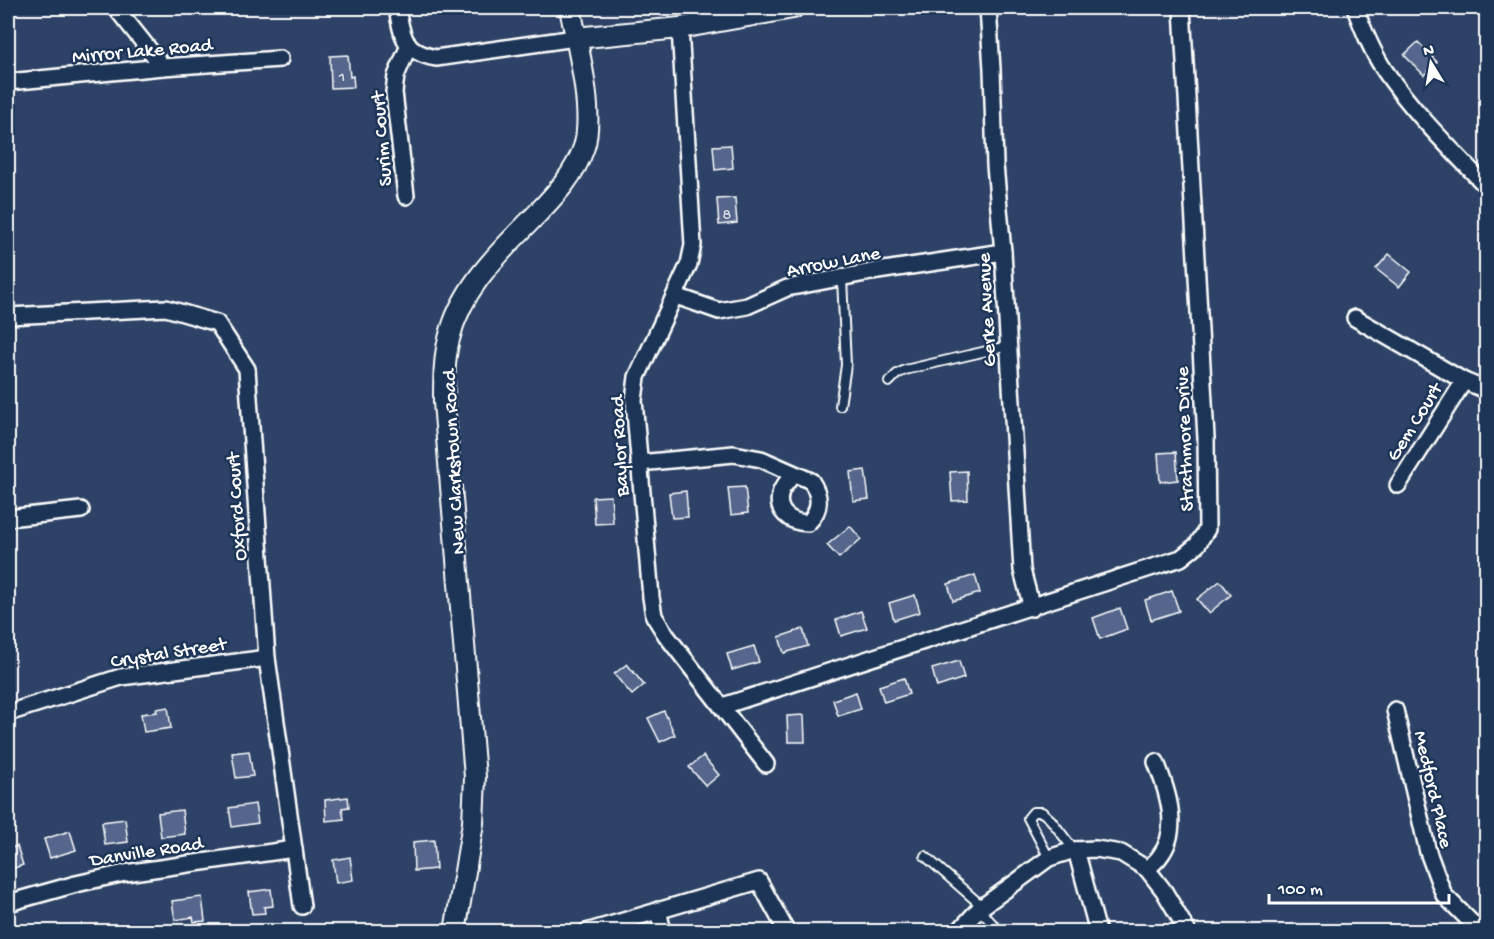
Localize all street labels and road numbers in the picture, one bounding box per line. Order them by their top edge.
street label: Mirror Lake Road [71,35,216,70]
street label: Surim Court [368,89,399,187]
street label: Arrow Lane [785,243,883,284]
street label: Gerke Avenue [974,252,1003,367]
street label: Strathmore Drive [1172,365,1201,512]
street label: New Clarkstown Road [439,366,472,555]
street label: Gem Court [1383,378,1450,466]
street label: Baylor Road [607,392,636,498]
street label: Oxford Court [223,450,254,562]
street label: Crystal Street [109,634,230,675]
street label: Medford Place [1407,729,1456,851]
street label: Danville Road [86,833,207,874]

